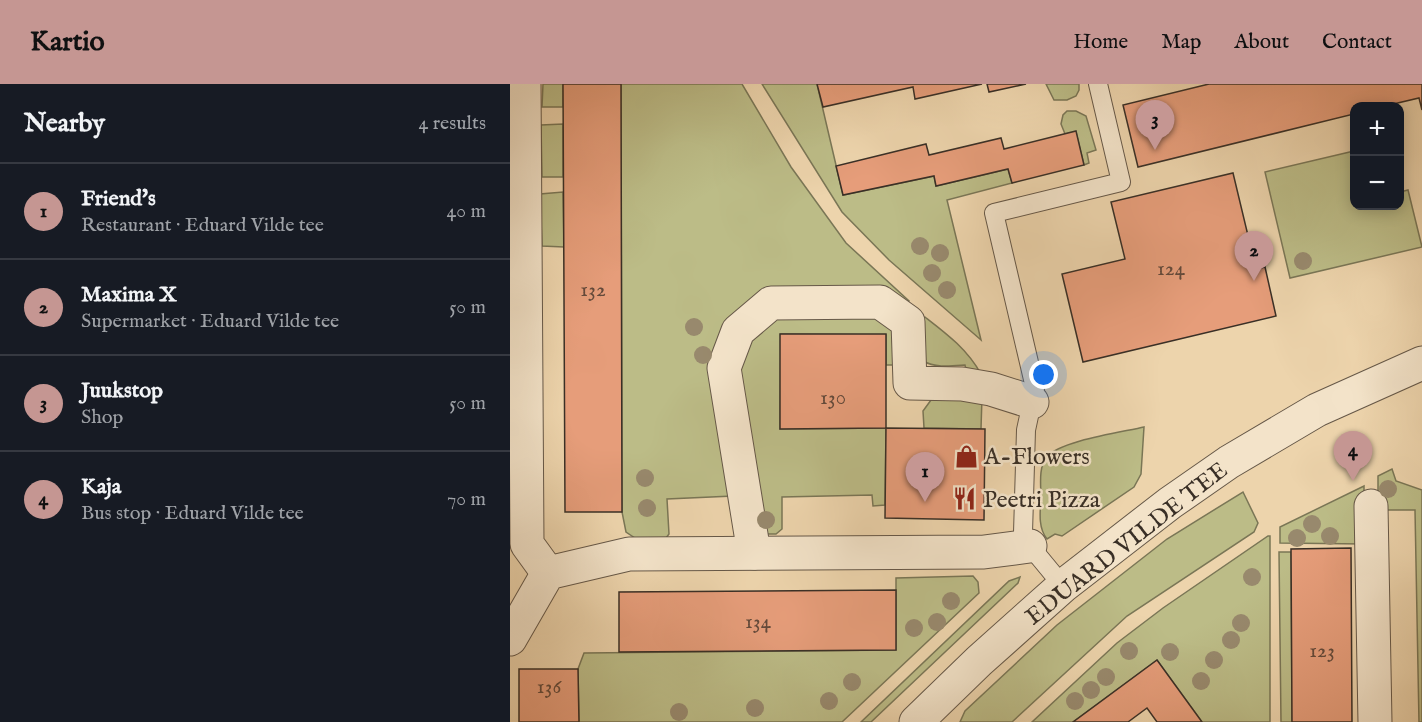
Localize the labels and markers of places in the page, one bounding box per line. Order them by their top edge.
pin: 3 [1136,100,1174,150]
pin: 2 [1234,232,1274,281]
pin: 4 [1334,432,1372,481]
place label: A-Flowers [983,442,1090,473]
shop icon: A-Flowers [953,443,979,469]
pin: 1 [906,452,944,502]
place label: Peetri Pizza [983,485,1101,516]
restaurant icon: Peetri Pizza [952,486,978,512]

